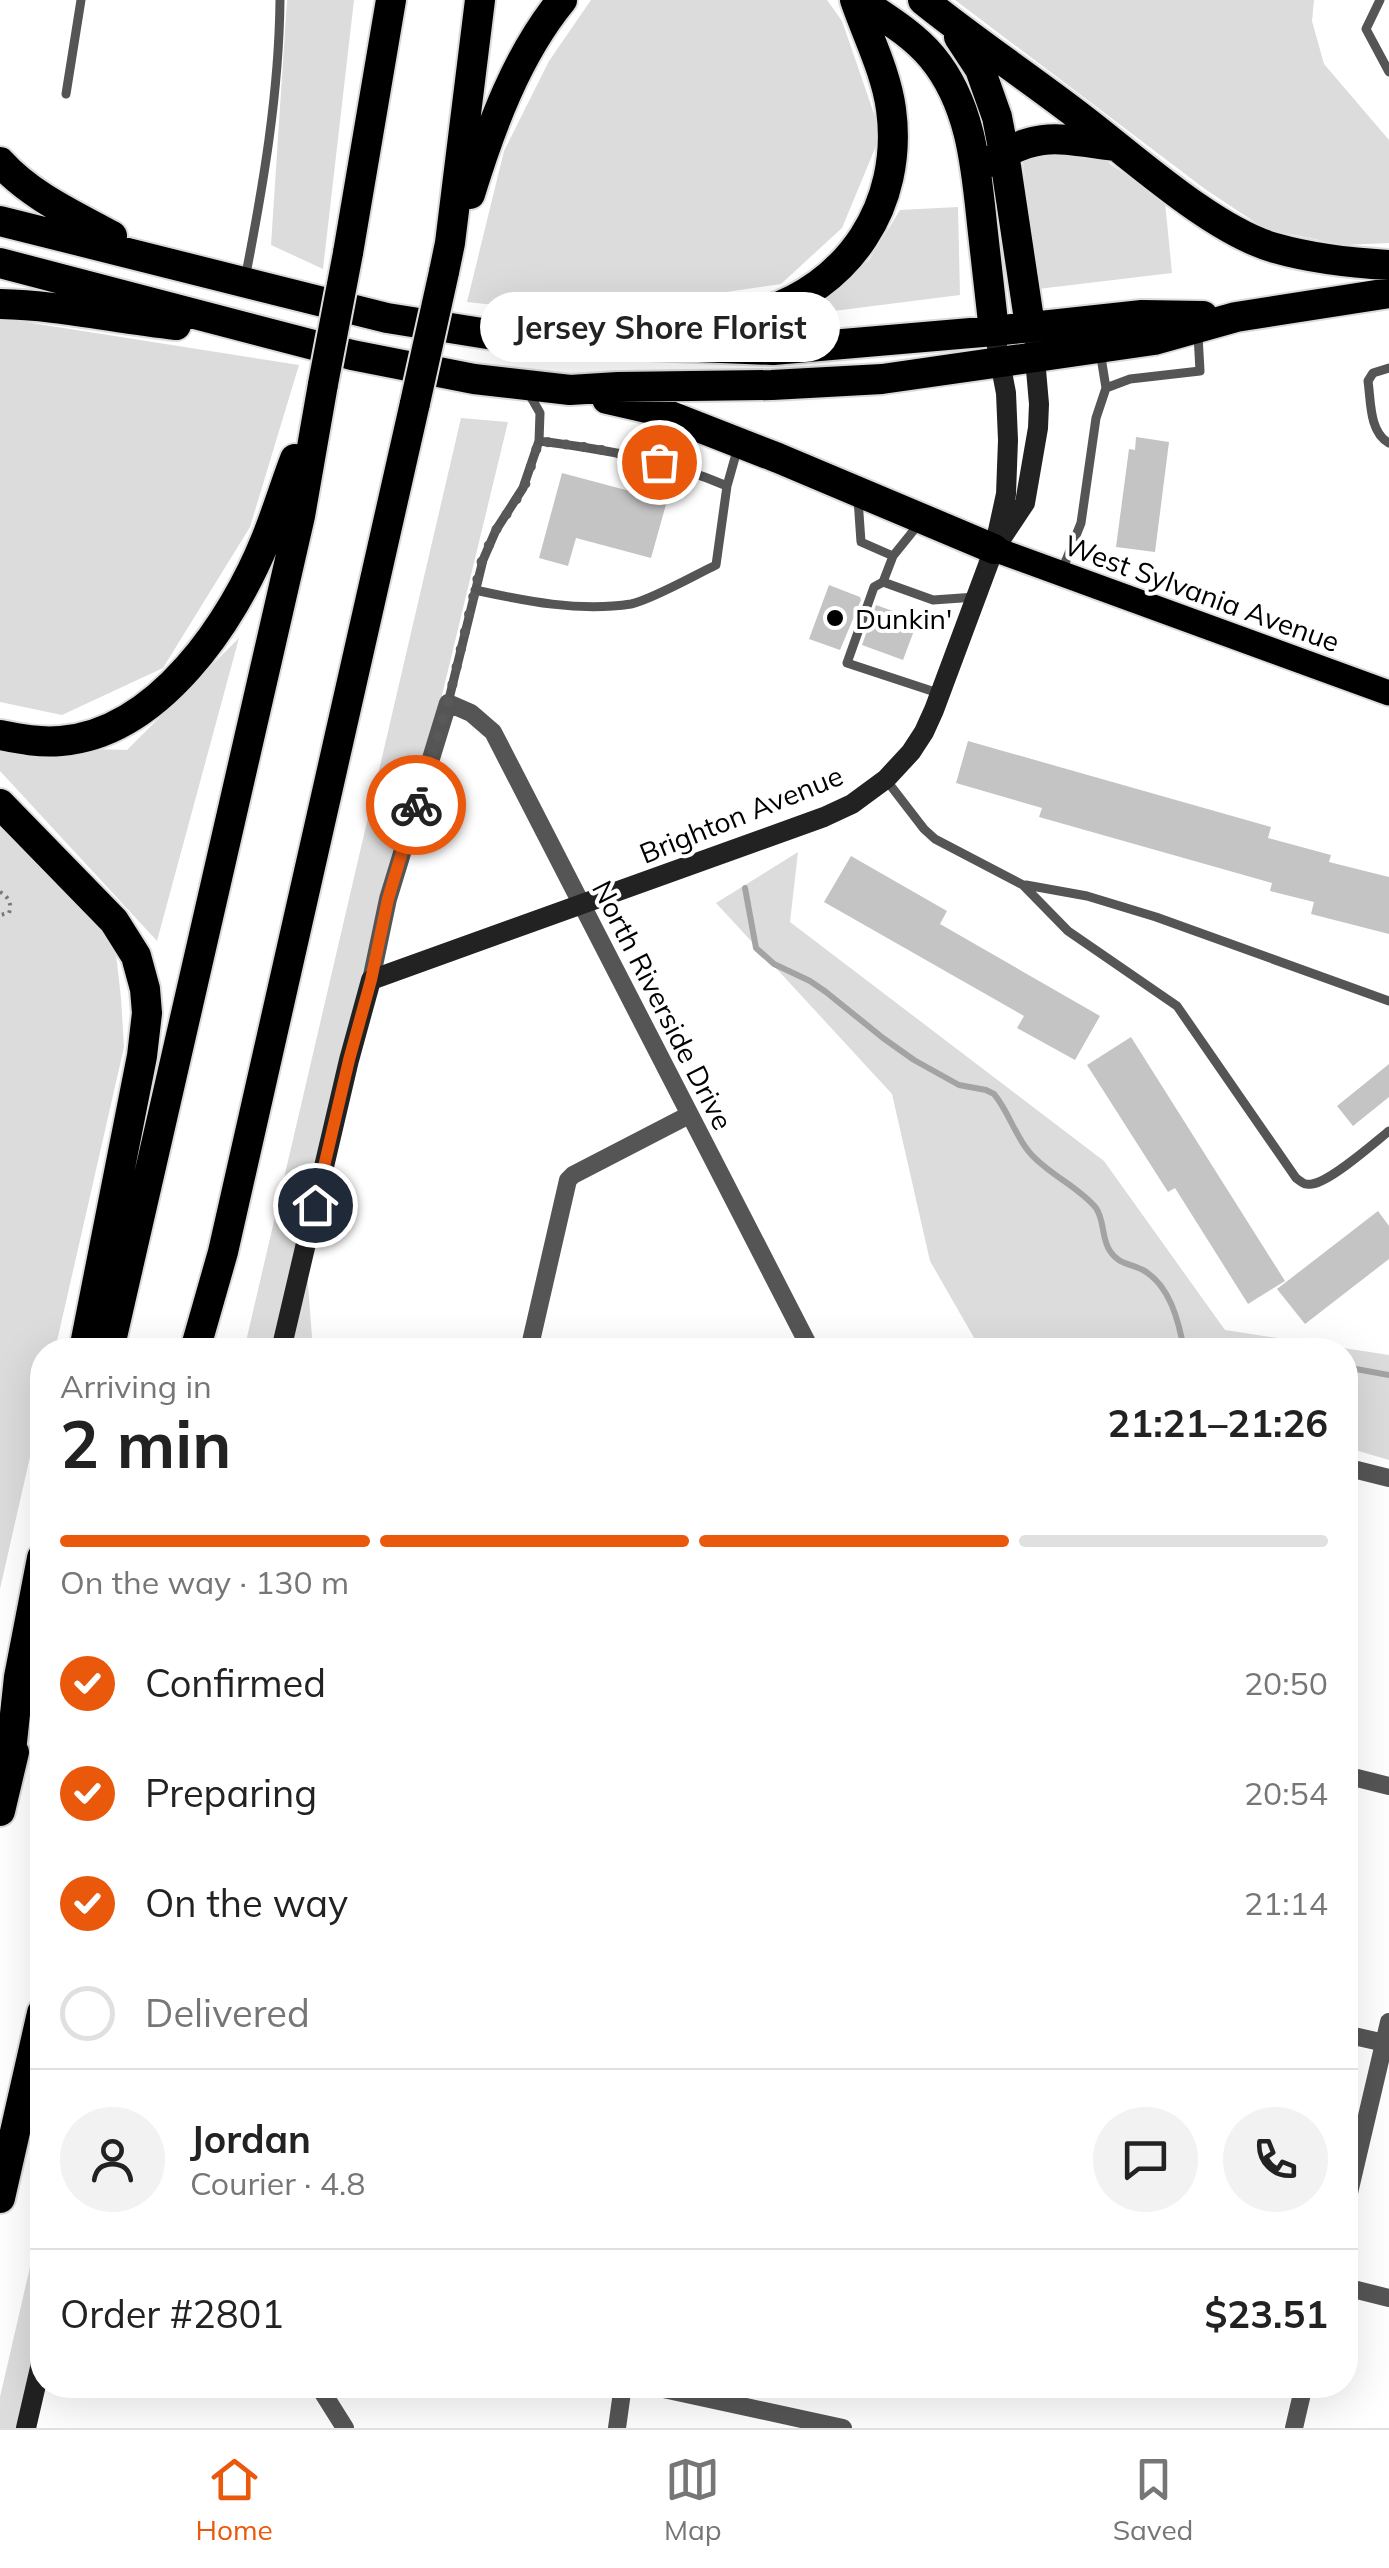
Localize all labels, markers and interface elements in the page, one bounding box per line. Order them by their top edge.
callout: Jersey Shore Florist [479,292,839,362]
text: Jersey Shore Florist [513,307,807,347]
pin [617,420,702,505]
icon: bag [632,435,687,490]
street label: West Sylvania Avenue [1060,527,1344,659]
place label: Dunkin' [855,601,952,636]
marker: Dunkin' [824,607,846,629]
courier [366,755,466,855]
street label: Brighton Avenue [634,757,848,871]
icon: bike [389,778,444,833]
street label: North Riverside Drive [585,875,741,1135]
pin [273,1163,358,1248]
icon: home [288,1178,343,1233]
text: Arriving in [60,1366,212,1406]
text: 21:21–21:26 [1108,1399,1328,1447]
text: 2 min [60,1403,231,1484]
text: On the way · 130 m [60,1562,349,1602]
icon: check [60,1656,115,1711]
text: Confirmed [145,1659,326,1707]
text: 20:50 [1244,1663,1328,1703]
icon: check [60,1766,115,1821]
text: Preparing [145,1769,317,1817]
text: 20:54 [1244,1773,1328,1813]
icon: check [60,1876,115,1931]
text: On the way [145,1879,348,1927]
text: 21:14 [1244,1883,1328,1923]
text: Delivered [145,1989,310,2037]
button: person [60,2107,165,2212]
button: chat [1093,2107,1198,2212]
button: phone [1223,2107,1328,2212]
text: Jordan [190,2115,311,2163]
text: Courier · 4.8 [190,2163,366,2203]
text: Order #2801 [60,2290,284,2338]
text: $23.51 [1205,2290,1328,2338]
tab: Home [196,2452,273,2547]
tab: Map [664,2452,722,2547]
tab: Saved [1113,2452,1193,2547]

